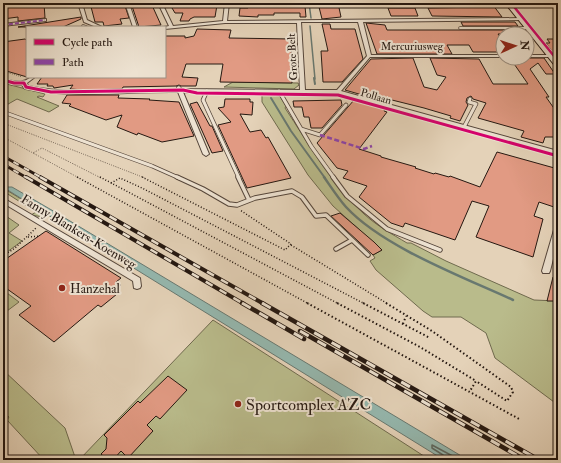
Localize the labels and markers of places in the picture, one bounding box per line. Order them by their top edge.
place label: Hanzehal [70,281,121,297]
marker: Hanzehal [57,283,67,293]
place label: Sportcomplex AZC [246,395,371,416]
marker: Sportcomplex AZC [233,399,243,409]

